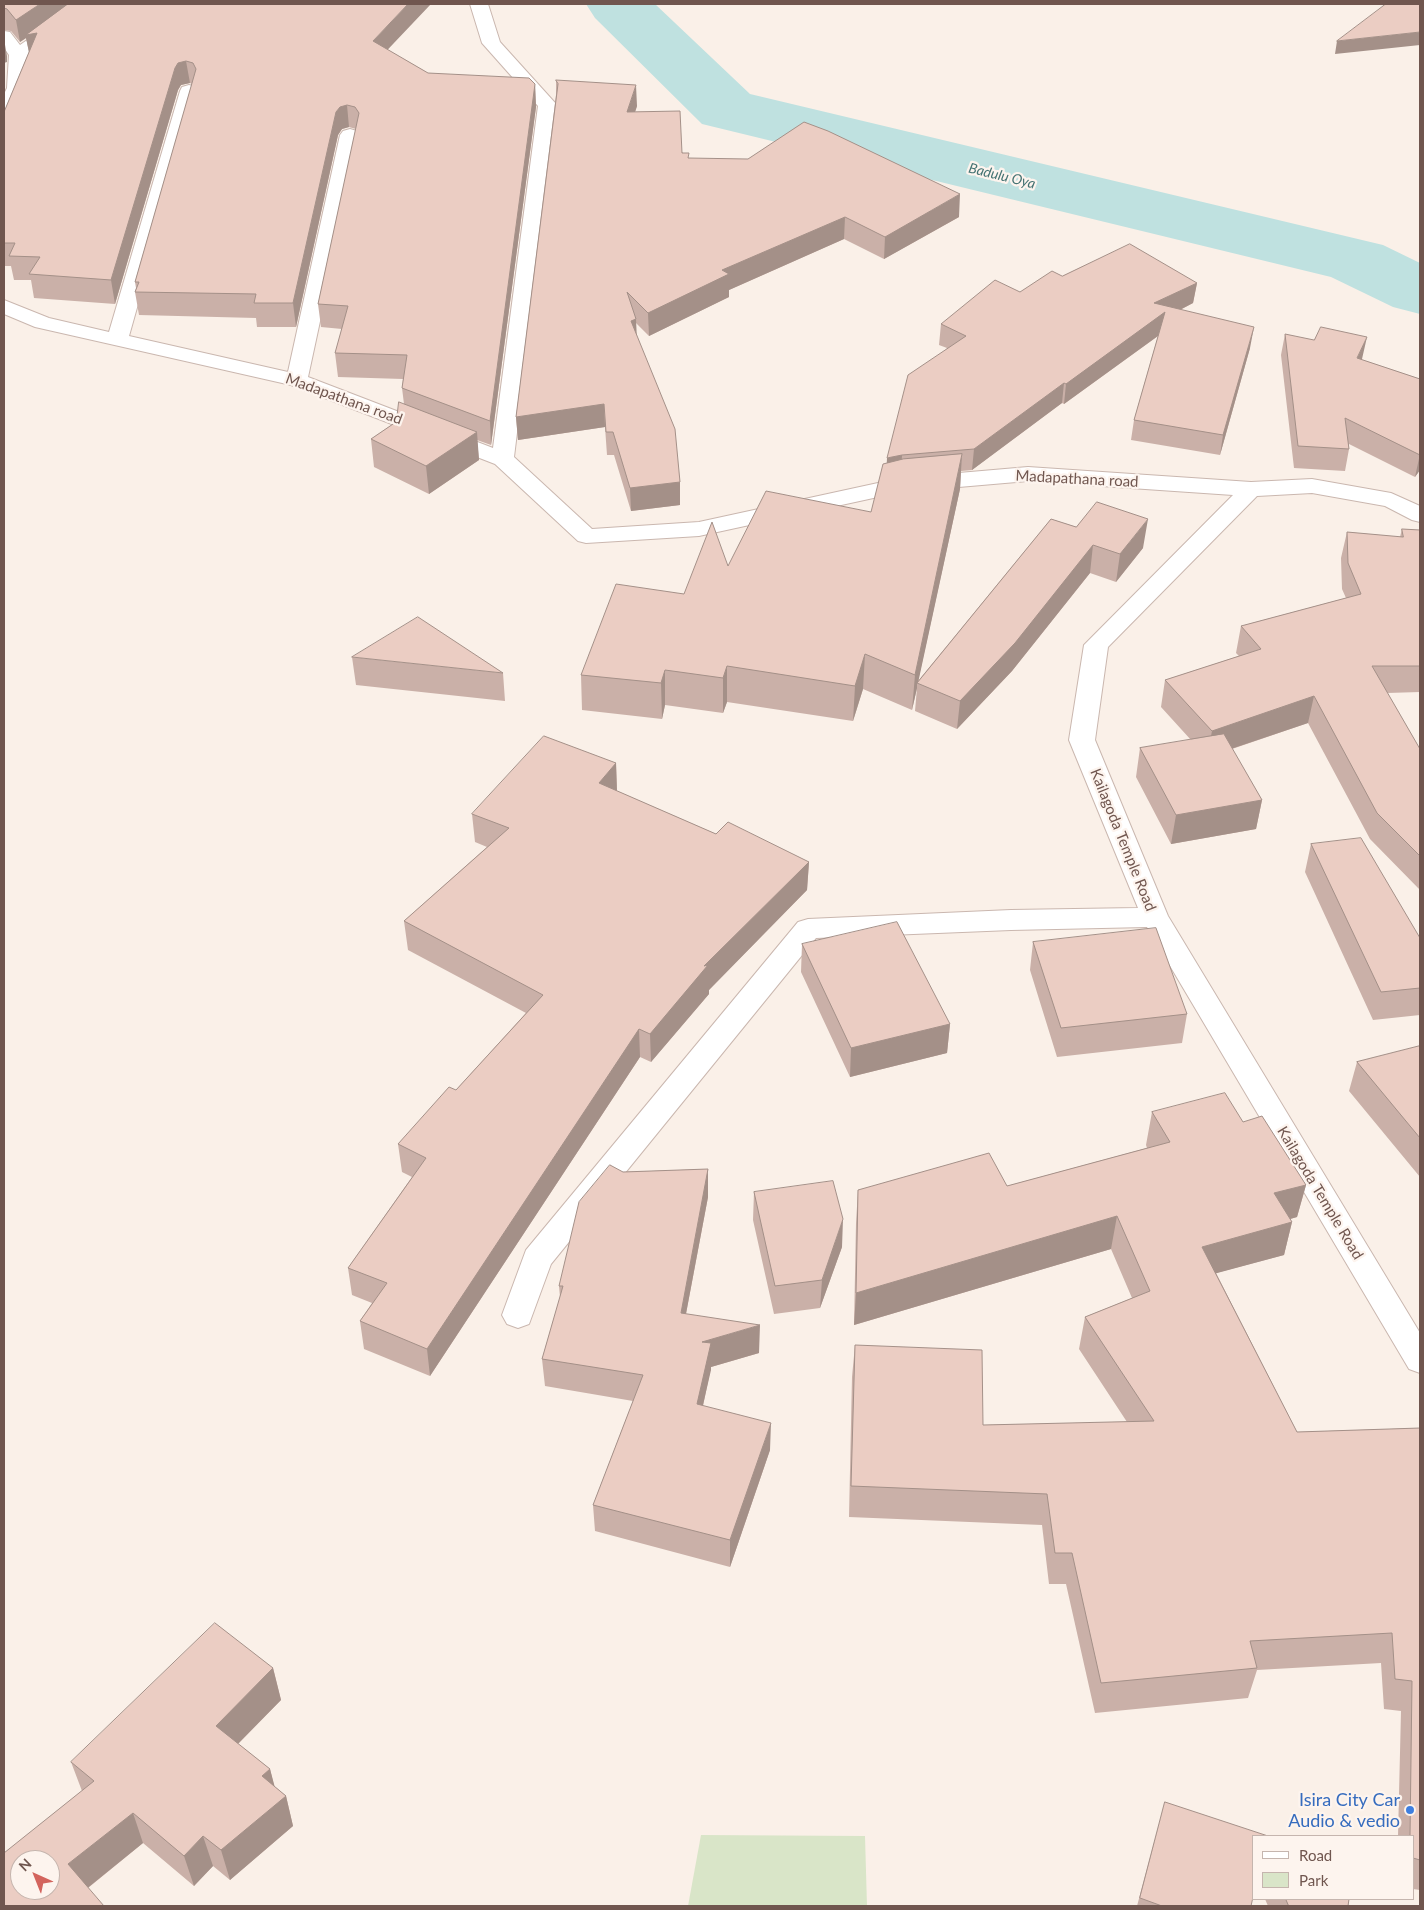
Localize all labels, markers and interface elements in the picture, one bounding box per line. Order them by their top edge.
water label: Badulu Oya [967,160,1037,192]
street label: Madapathana road [283,369,405,429]
street label: Madapathana road [1015,467,1139,491]
street label: Kailagoda Temple Road [1086,766,1160,914]
street label: Kailagoda Temple Road [1273,1123,1367,1263]
place label: Isira City Car Audio & vedio [1288,1789,1400,1832]
marker: Isira City Car Audio & vedio [1404,1804,1416,1816]
legend [1252,1835,1414,1900]
text: Road [1299,1846,1332,1864]
north arrow [10,1850,60,1900]
text: N [15,1855,35,1874]
text: Park [1299,1871,1328,1889]

